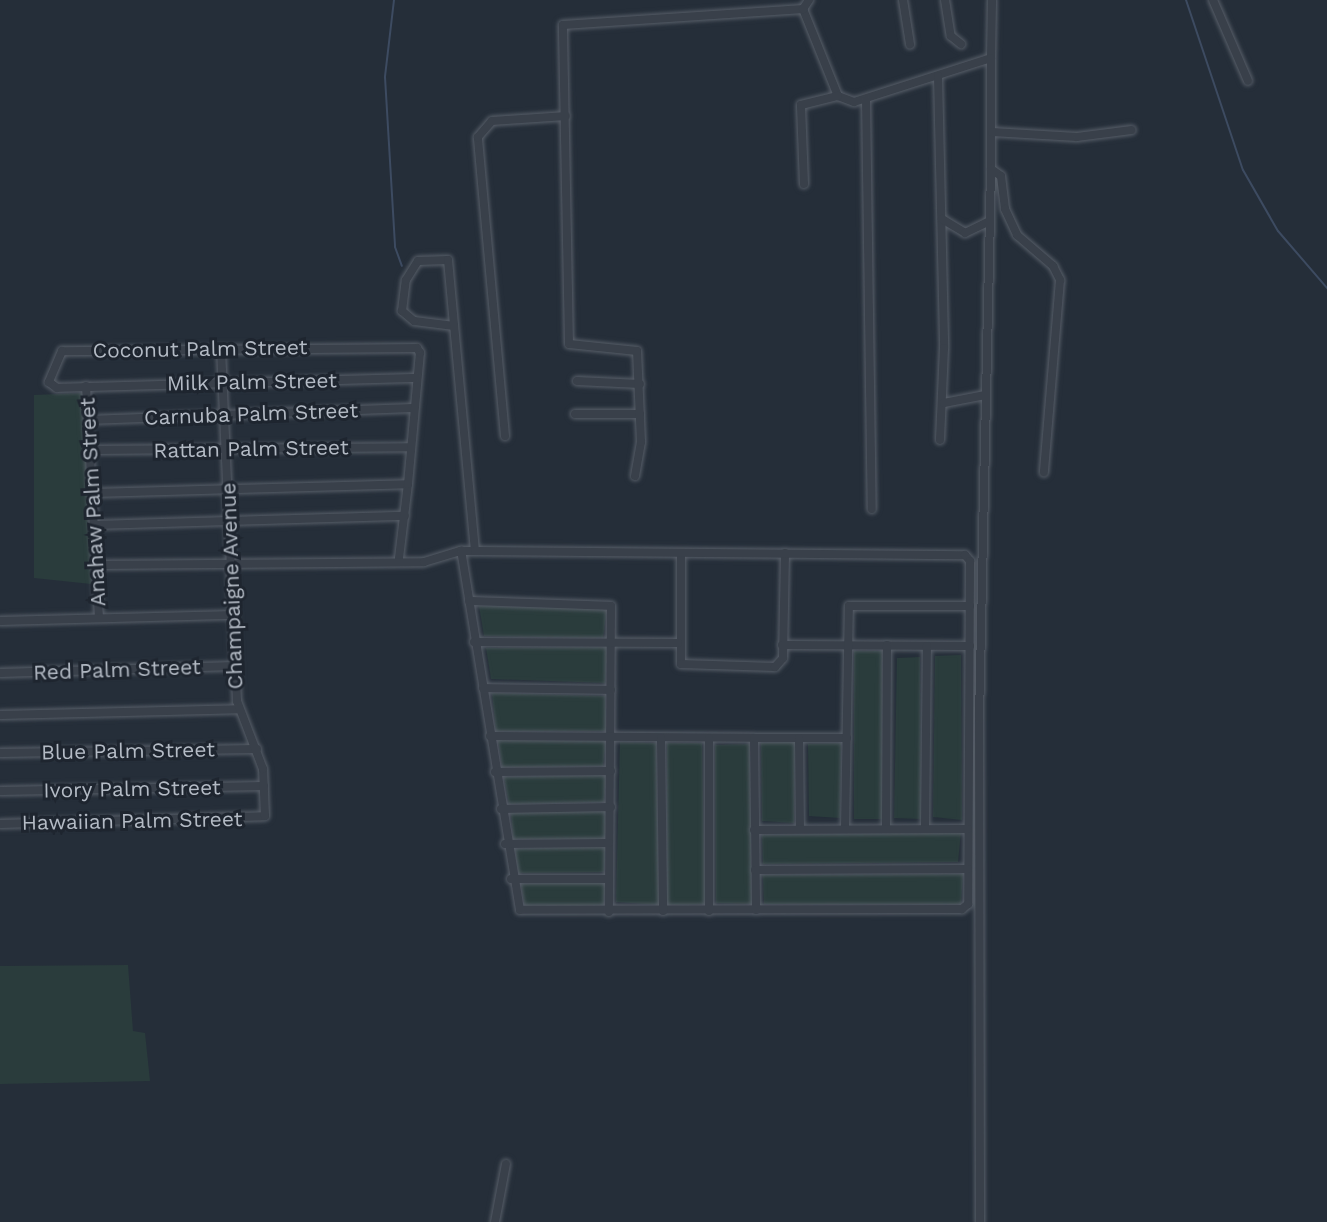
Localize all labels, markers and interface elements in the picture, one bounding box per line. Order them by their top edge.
street label: Coconut Palm Street [92,335,308,363]
street label: Milk Palm Street [167,368,337,396]
street label: Anahaw Palm Street [75,397,111,607]
street label: Carnuba Palm Street [143,398,359,430]
street label: Rattan Palm Street [153,435,349,463]
street label: Champaigne Avenue [216,482,248,690]
street label: Red Palm Street [33,654,201,686]
street label: Blue Palm Street [41,737,215,765]
street label: Ivory Palm Street [43,775,221,803]
street label: Hawaiian Palm Street [21,806,243,836]

